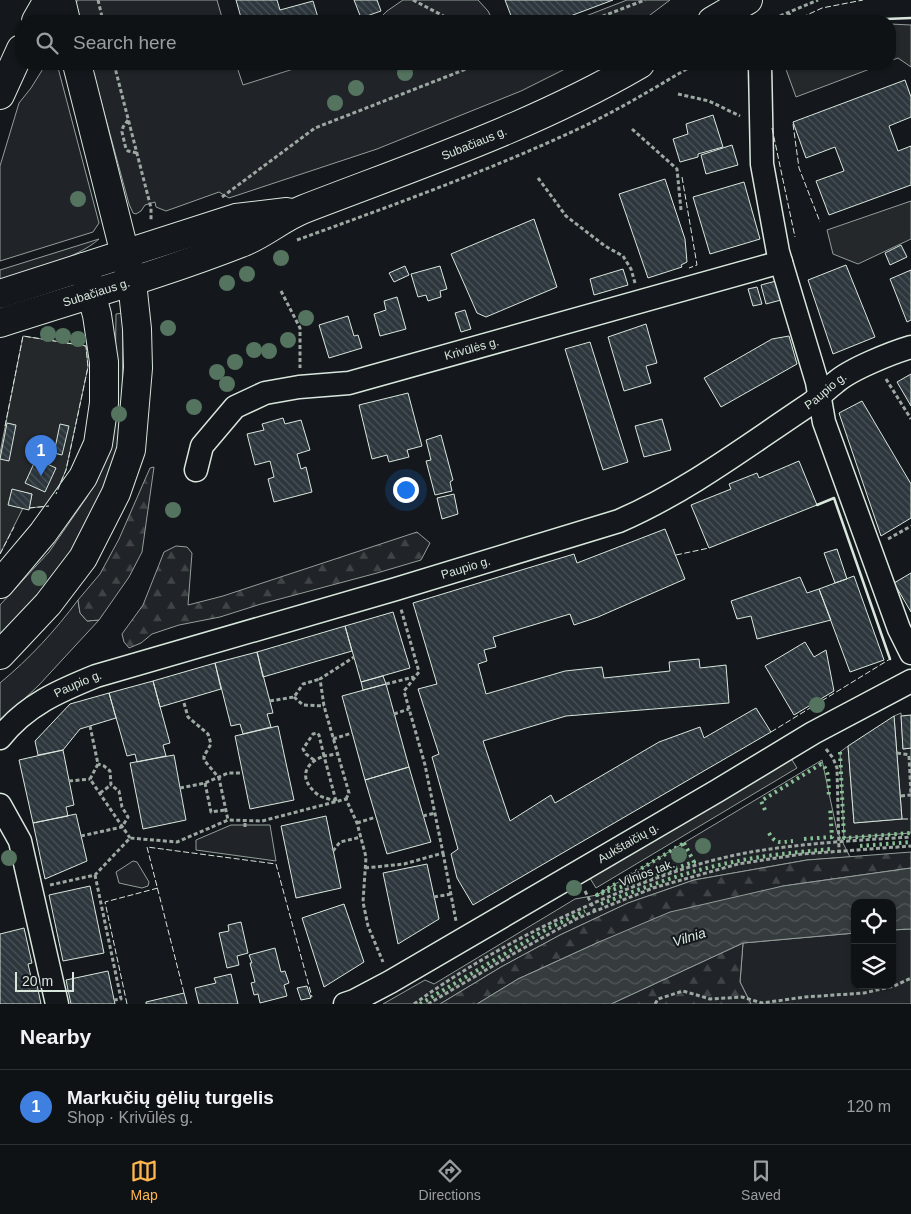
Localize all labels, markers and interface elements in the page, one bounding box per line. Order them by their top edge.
search box [15,15,896,70]
icon: search [33,29,61,57]
text: Search here [73,32,177,53]
street label: Subačiaus g. [439,124,509,163]
street label: Subačiaus g. [61,275,132,310]
street label: Krivūlės g. [443,334,501,363]
street label: Paupio g. [802,369,849,413]
pin: 1 [25,435,57,476]
your location [393,477,419,503]
street label: Paupio g. [439,554,492,582]
street label: Paupio g. [52,668,103,701]
street label: Aukštaičių g. [595,820,661,866]
street label: Vilnios tak. [617,857,677,889]
map controls [851,899,896,989]
button: locate [851,899,896,944]
water label: Vilnia [670,924,708,950]
button: layers [851,944,896,989]
scale bar [15,969,74,992]
text: 20 m [22,973,53,989]
text: Nearby [20,1025,91,1048]
text: Markučių gėlių turgelis [67,1087,274,1108]
text: 1 [32,1098,40,1115]
text: 120 m [847,1098,891,1115]
text: Shop · Krivūlės g. [67,1109,193,1126]
tab: Map [130,1157,158,1203]
tab: Directions [419,1157,481,1203]
tab: Saved [741,1157,781,1203]

